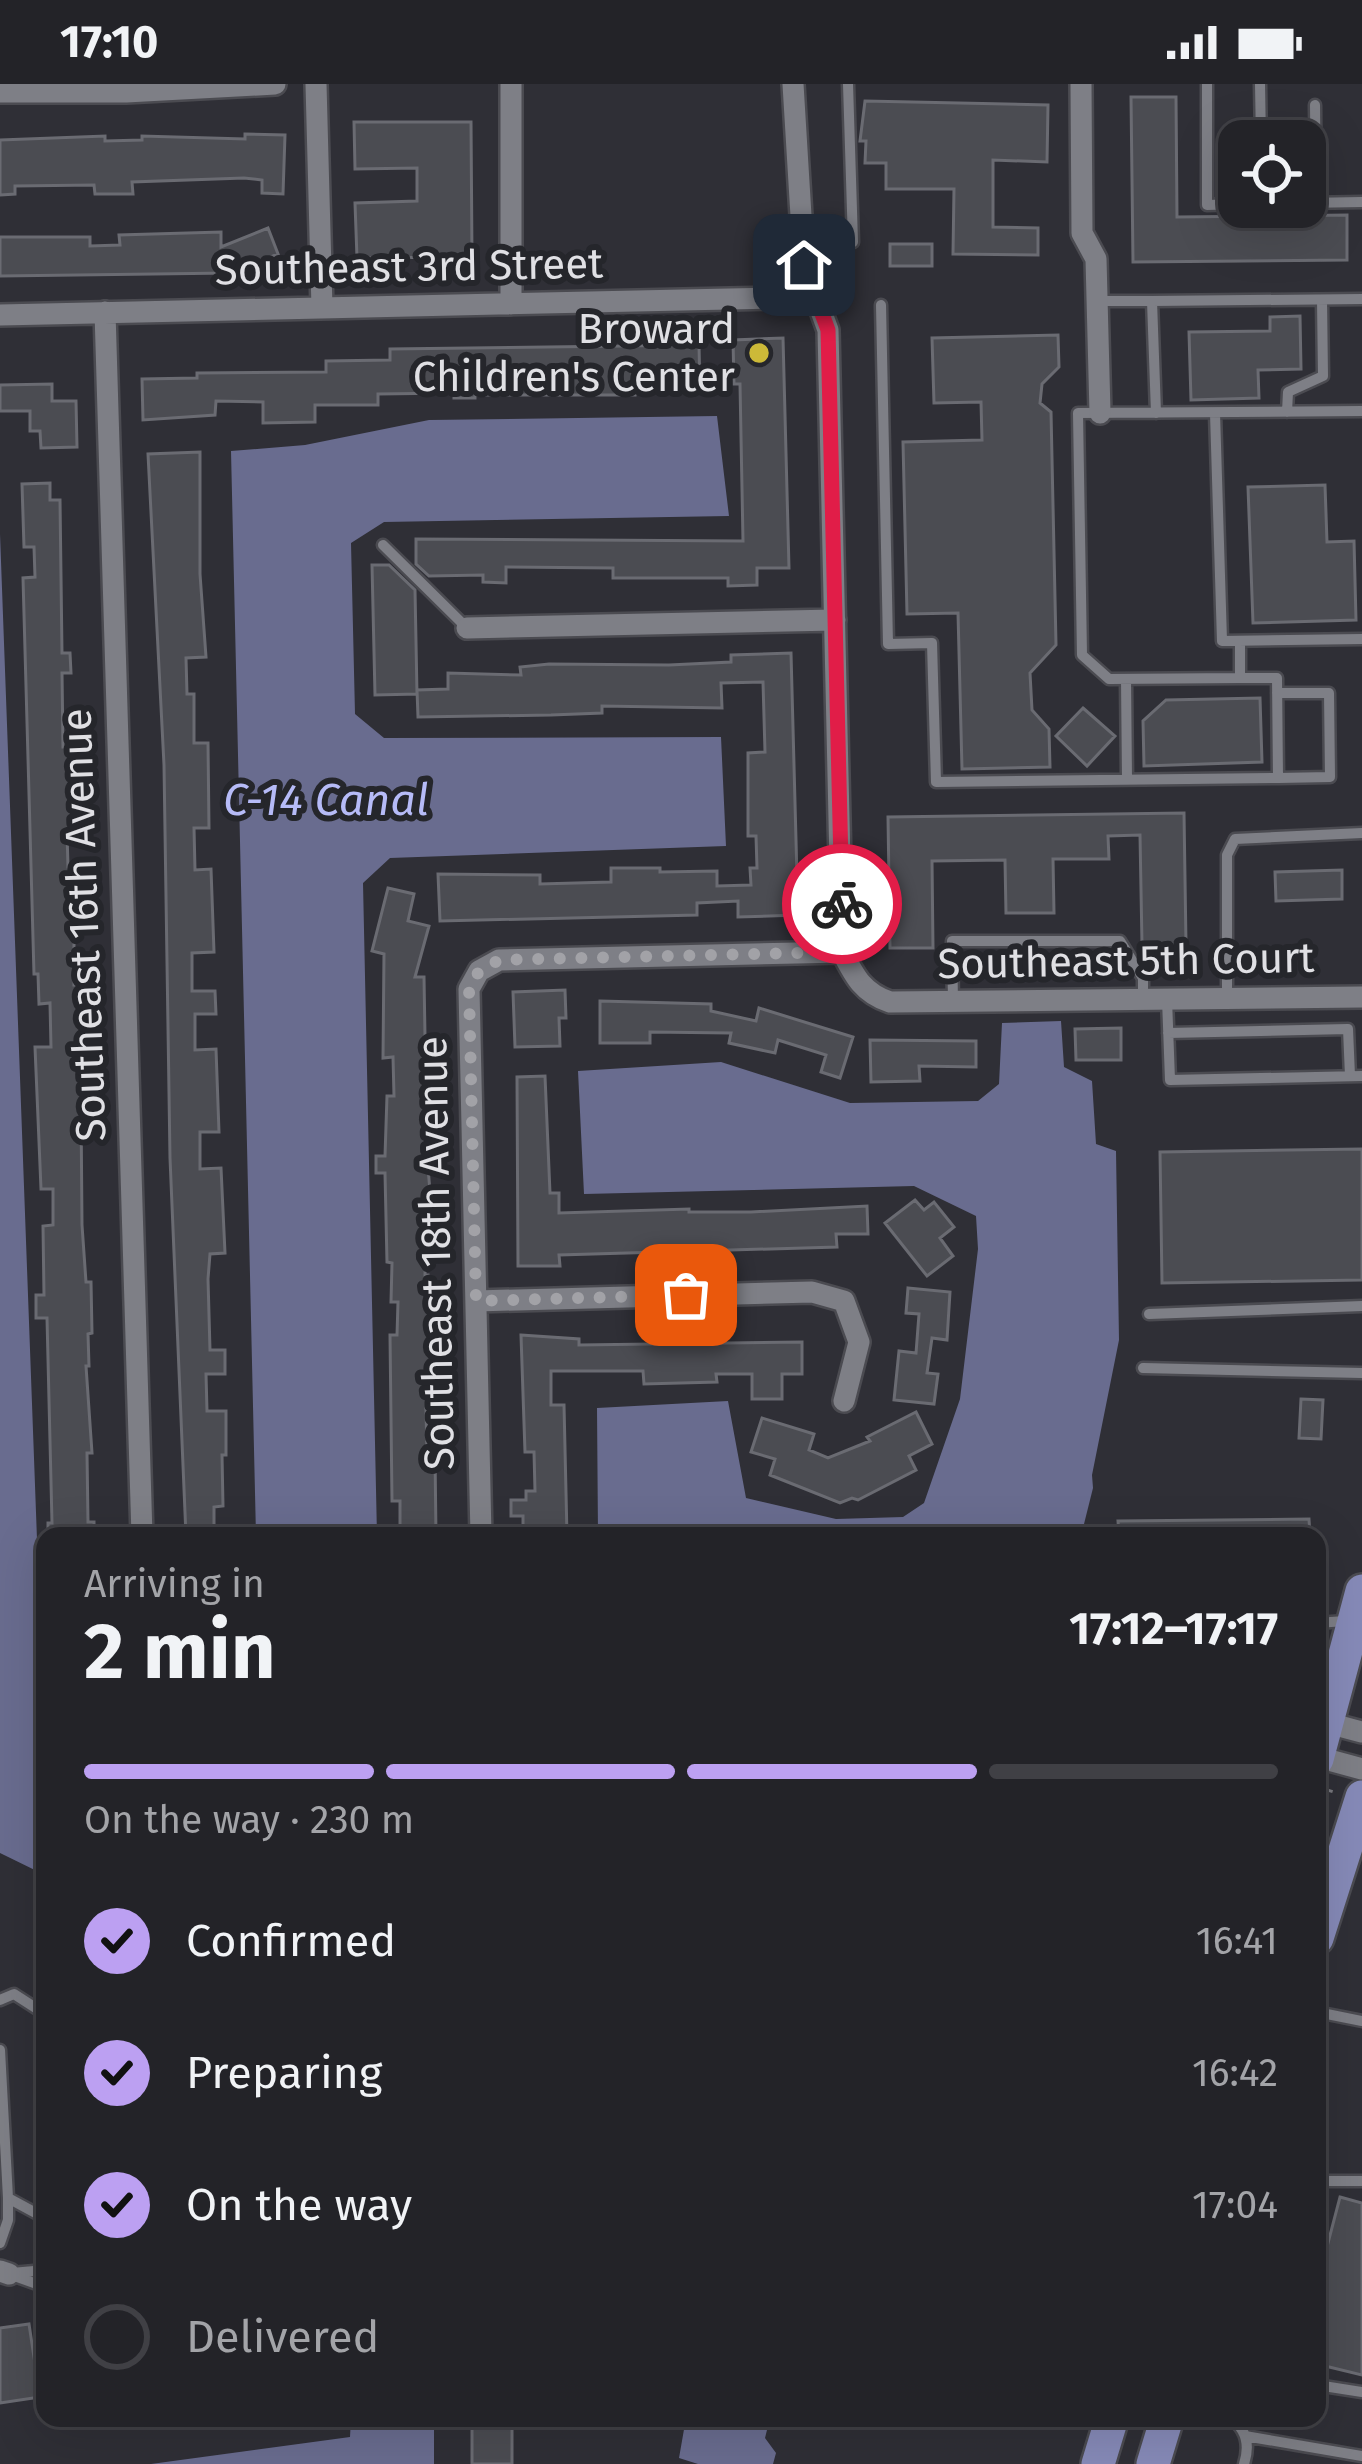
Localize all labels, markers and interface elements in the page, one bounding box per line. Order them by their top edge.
text: 17:10 [60,15,158,69]
map controls [1218,120,1326,228]
button: locate [1218,120,1326,228]
pin [753,214,855,316]
icon: home [771,232,837,298]
street label: Southeast 3rd Street [214,239,605,295]
place label: Broward Children's Center [413,304,735,402]
marker: Broward Children's Center [746,340,772,366]
street label: Southeast 16th Avenue [51,708,117,1142]
water label: C-14 Canal [223,773,429,827]
courier [782,844,902,964]
icon: bike [809,871,875,937]
street label: Southeast 5th Court [937,933,1316,989]
street label: Southeast 18th Avenue [407,1036,465,1470]
pin [635,1244,737,1346]
icon: bag [653,1262,719,1328]
text: Arriving in [84,1561,265,1607]
text: 17:12–17:17 [1069,1602,1278,1656]
text: 2 min [84,1605,276,1699]
text: On the way · 230 m [84,1797,414,1843]
icon: check [84,1908,150,1974]
text: Confirmed [186,1914,396,1968]
text: 16:41 [1196,1918,1278,1964]
icon: check [84,2040,150,2106]
text: Preparing [186,2046,382,2100]
text: 16:42 [1192,2050,1278,2096]
icon: check [84,2172,150,2238]
text: On the way [186,2178,412,2232]
text: 17:04 [1192,2182,1278,2228]
text: Delivered [186,2310,379,2364]

